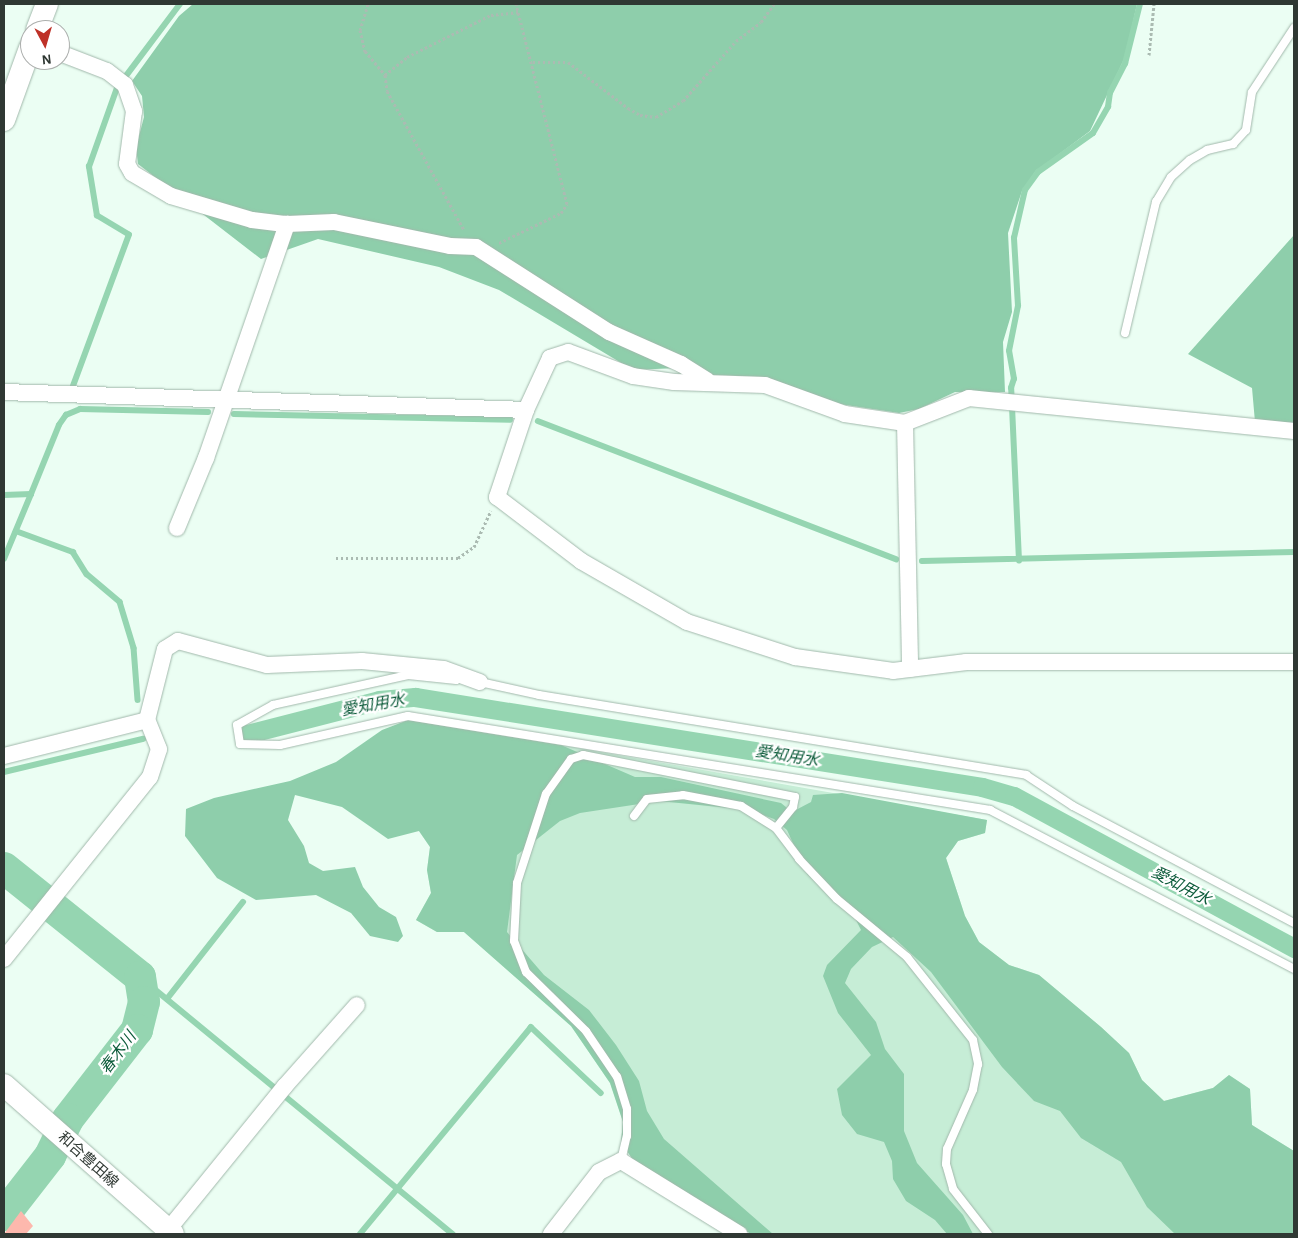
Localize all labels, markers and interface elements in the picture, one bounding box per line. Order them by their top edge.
north arrow [20,20,70,70]
text: N [41,51,52,66]
water label: 愛知用水 [340,690,406,720]
water label: 愛知用水 [754,742,820,770]
water label: 愛知用水 [1148,863,1214,909]
water label: 春木川 [96,1028,140,1078]
street label: 和合豊田線 [54,1128,122,1192]

